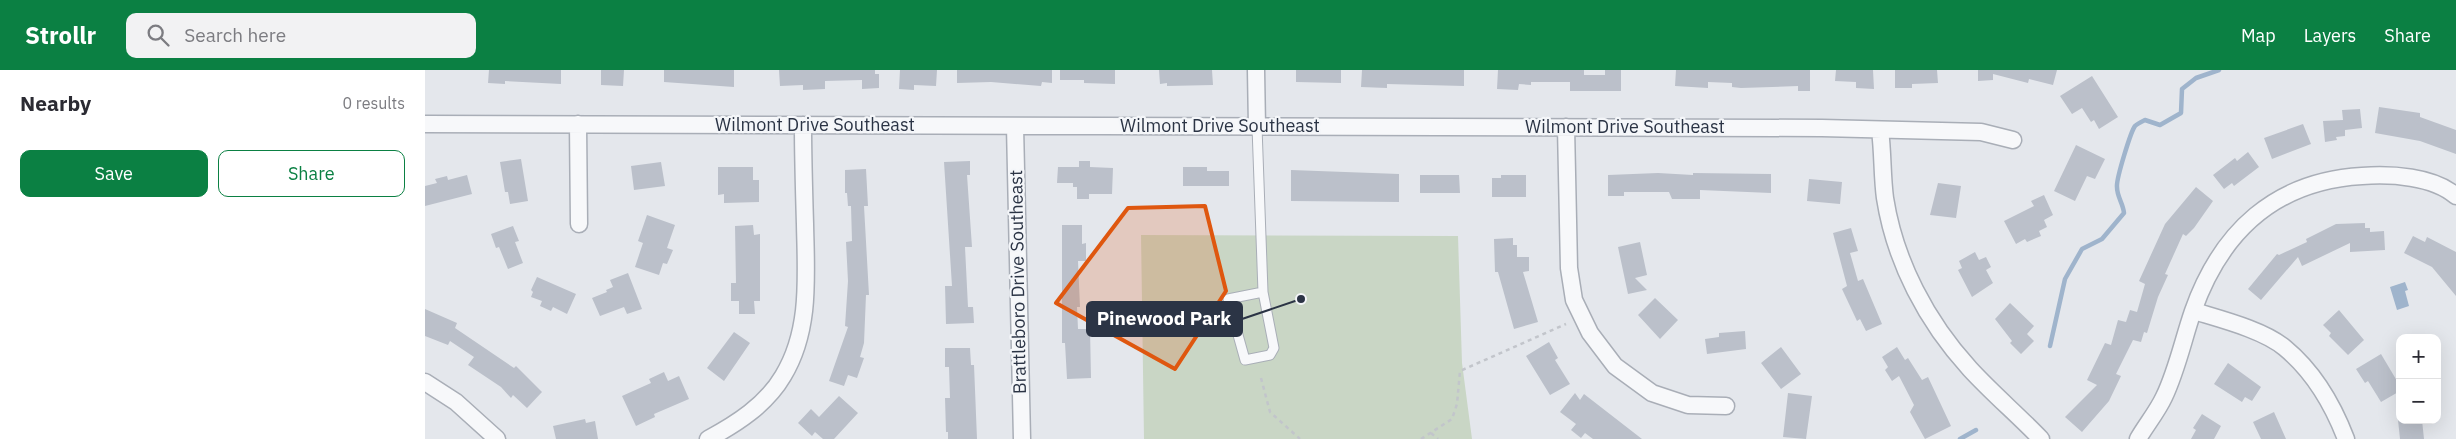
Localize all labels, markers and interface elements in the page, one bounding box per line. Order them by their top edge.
search box [126,13,476,58]
text: Strollr [25,19,96,51]
icon: search [144,21,172,49]
text: Search here [184,23,286,47]
text: Map [2241,24,2276,47]
text: Layers [2304,24,2356,47]
text: Share [2384,24,2431,47]
text: Nearby [20,89,91,117]
text: 0 results [342,93,405,113]
street label: Wilmont Drive Southeast [715,113,915,136]
street label: Wilmont Drive Southeast [1120,114,1320,137]
street label: Wilmont Drive Southeast [1525,115,1725,138]
button: Save [20,150,208,197]
button: Share [218,150,405,197]
street label: Brattleboro Drive Southeast [1004,170,1031,394]
callout: Pinewood Park [1087,302,1242,336]
text: Pinewood Park [1097,306,1231,330]
map controls [2396,334,2441,424]
button: + [2396,334,2441,379]
button: − [2396,379,2441,424]

